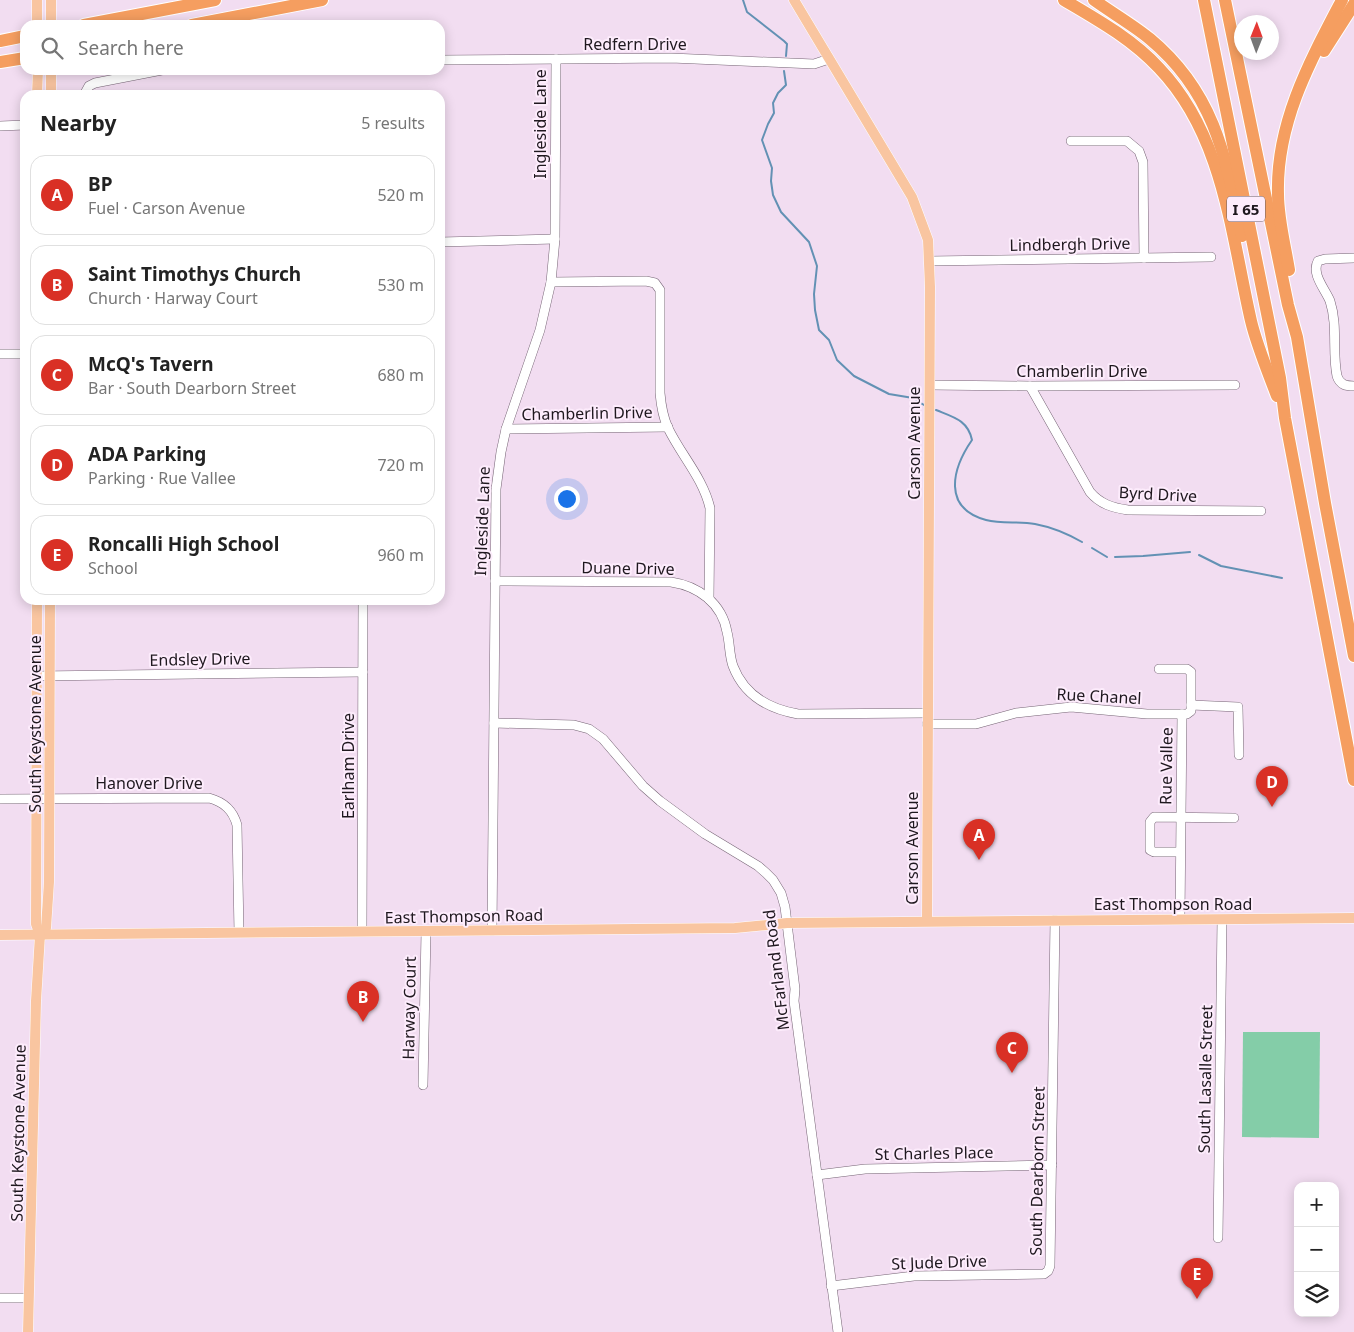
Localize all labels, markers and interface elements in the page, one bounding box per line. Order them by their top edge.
north arrow [1234,15,1279,60]
search box [20,20,445,75]
street label: Redfern Drive [583,33,687,55]
icon: search [38,34,66,62]
text: Search here [78,35,184,61]
street label: Ingleside Lane [529,69,551,179]
text: Nearby [40,109,116,137]
text: 5 results [361,112,425,134]
text: BP [88,171,112,197]
text: A [51,184,63,206]
text: 520 m [377,184,424,206]
road number: I 65 [1227,196,1265,222]
text: Fuel · Carson Avenue [88,197,245,219]
street label: Lindbergh Drive [1009,232,1131,256]
text: Saint Timothys Church [88,261,301,287]
text: B [52,274,62,296]
text: 530 m [377,274,424,296]
text: Church · Harway Court [88,287,258,309]
text: McQ's Tavern [88,351,214,377]
street label: Chamberlin Drive [1016,360,1148,382]
text: C [52,364,62,386]
text: 680 m [377,364,424,386]
text: Bar · South Dearborn Street [88,377,296,399]
street label: Carson Avenue [903,386,925,500]
street label: Chamberlin Drive [521,401,653,425]
text: ADA Parking [88,441,206,467]
text: D [51,454,63,476]
text: 720 m [377,454,424,476]
street label: Ingleside Lane [469,466,495,576]
text: Parking · Rue Vallee [88,467,236,489]
street label: Byrd Drive [1118,481,1198,507]
your location [554,486,580,512]
text: Roncalli High School [88,531,279,557]
text: E [53,544,61,566]
text: 960 m [377,544,424,566]
street label: Duane Drive [581,556,675,580]
text: School [88,557,138,579]
street label: South Keystone Avenue [24,635,46,813]
street label: Endsley Drive [149,647,251,671]
street label: Rue Chanel [1056,683,1142,709]
street label: Earlham Drive [337,713,359,819]
street label: Rue Vallee [1154,727,1178,805]
pin: D [1256,766,1288,807]
street label: Hanover Drive [95,772,203,794]
street label: Carson Avenue [901,791,923,905]
pin: A [963,819,995,860]
street label: East Thompson Road [1094,893,1252,915]
street label: East Thompson Road [385,904,543,928]
street label: McFarland Road [758,908,794,1032]
street label: Harway Court [397,956,421,1060]
pin: B [347,981,379,1022]
street label: South Lasalle Street [1193,1004,1217,1153]
pin: C [996,1032,1028,1073]
street label: South Keystone Avenue [5,1044,31,1222]
street label: South Dearborn Street [1025,1086,1049,1256]
street label: St Charles Place [874,1141,994,1165]
map controls [1294,1182,1339,1317]
button: + [1294,1182,1339,1227]
button: − [1294,1227,1339,1272]
street label: St Jude Drive [891,1249,987,1275]
pin: E [1181,1258,1213,1299]
button: layers [1294,1272,1339,1317]

